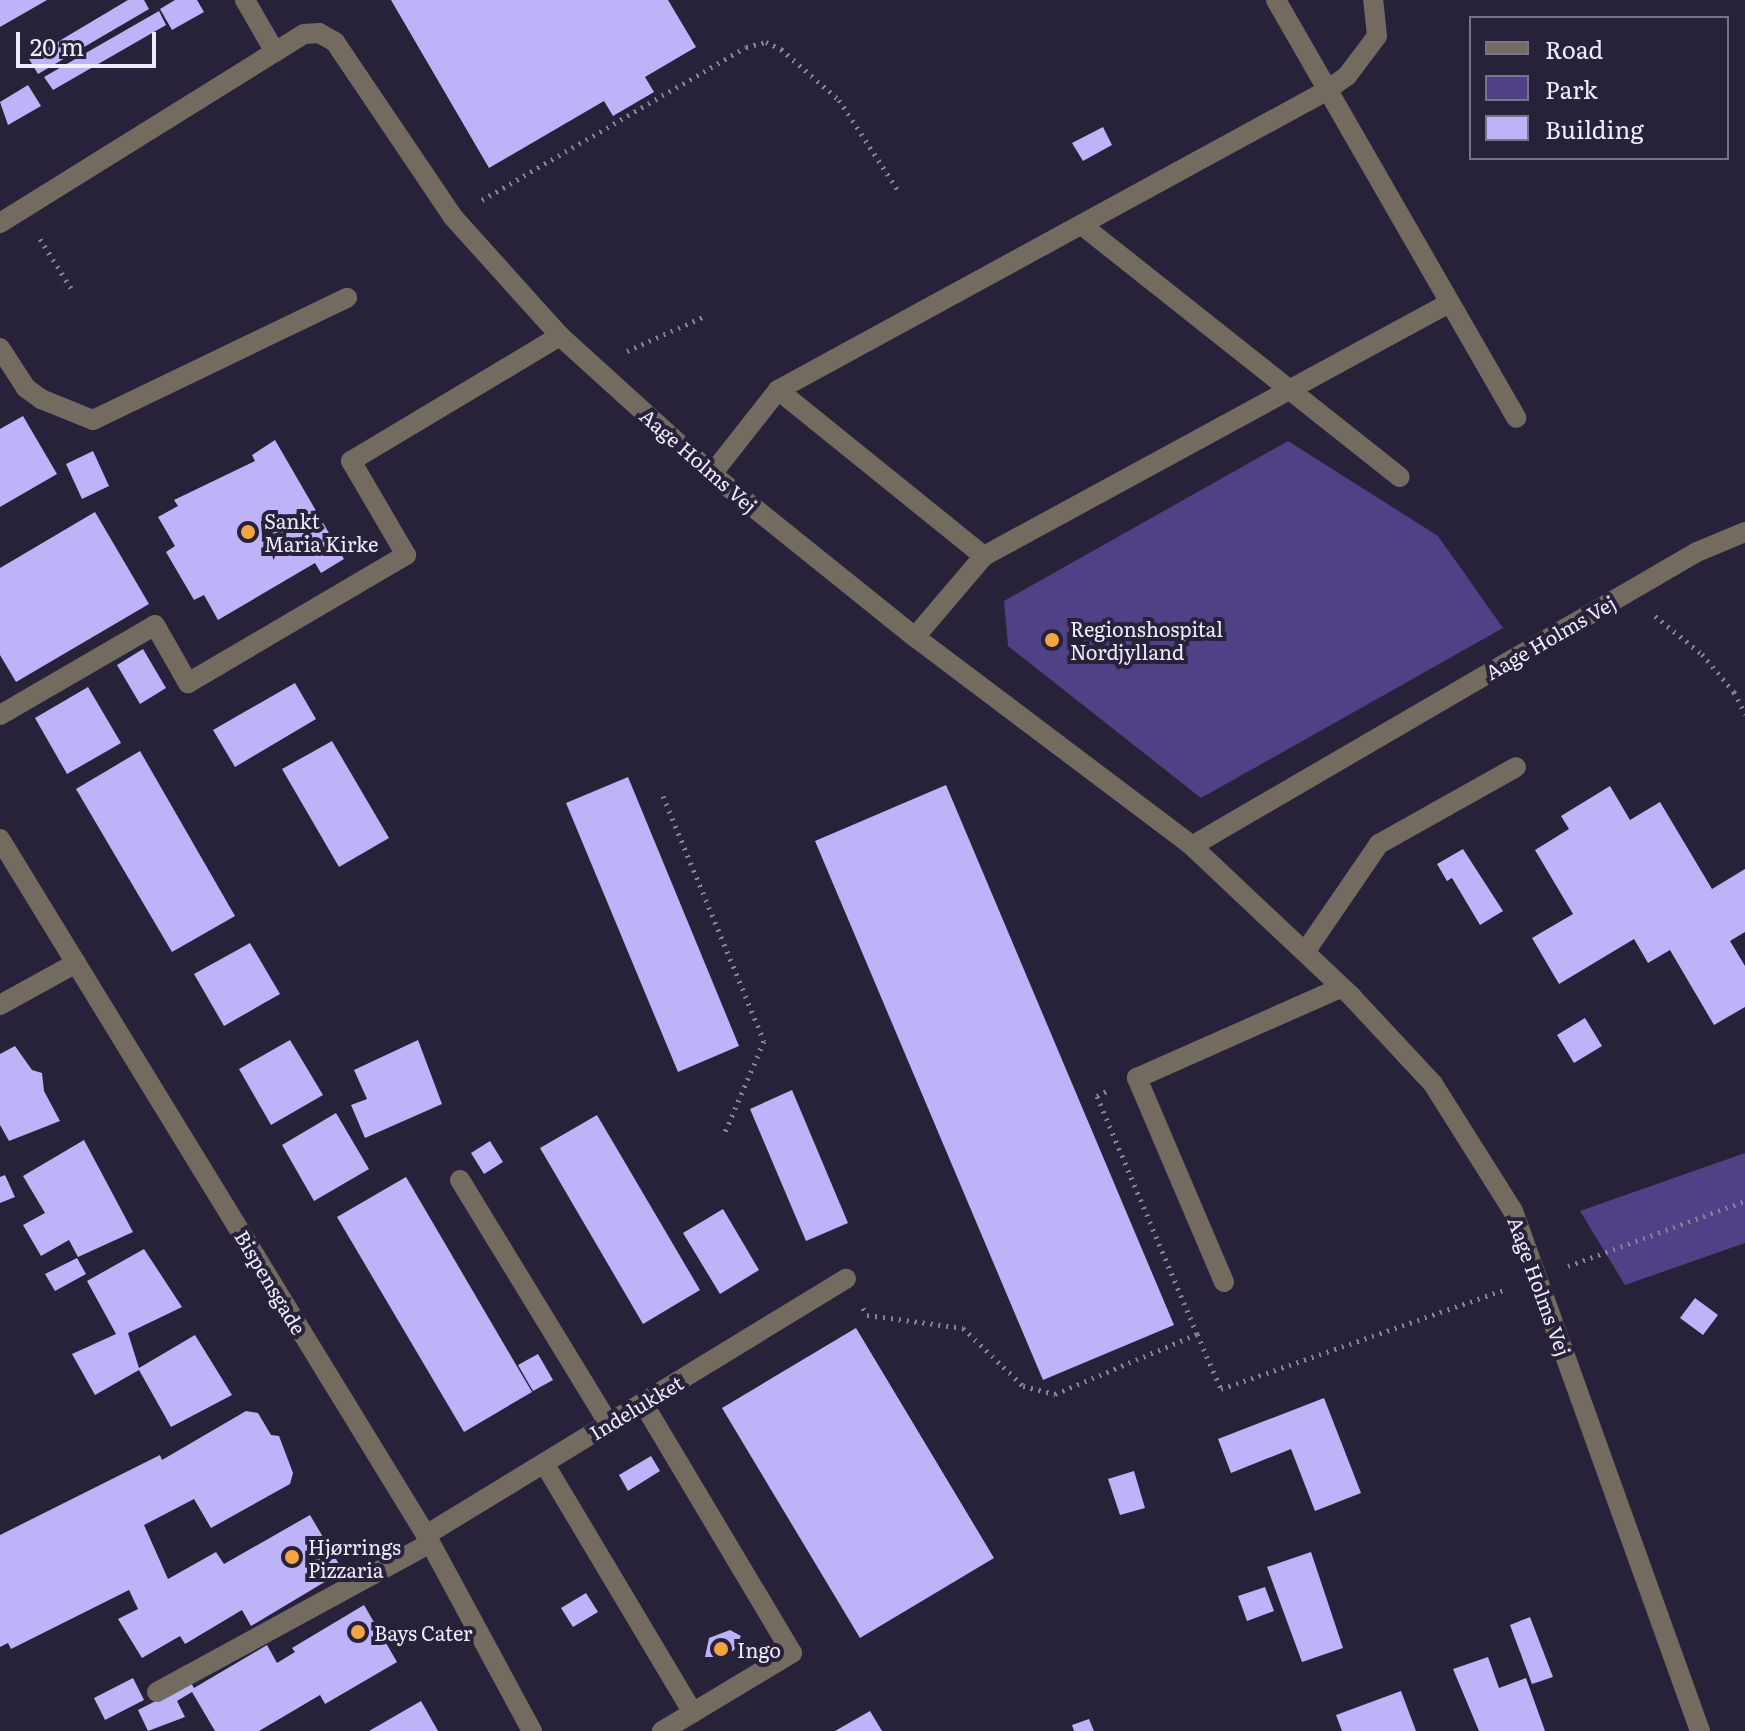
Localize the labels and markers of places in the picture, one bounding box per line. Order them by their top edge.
place label: Sankt Maria Kirke [264,508,378,555]
marker: Sankt Maria Kirke [239,523,257,541]
place label: Regionshospital Nordjylland [1070,616,1223,663]
marker: Regionshospital Nordjylland [1041,629,1063,651]
place label: Hjørrings Pizzaria [308,1534,401,1581]
marker: Hjørrings Pizzaria [283,1548,301,1566]
place label: Bays Cater [374,1620,473,1644]
marker: Bays Cater [349,1623,367,1641]
place label: Ingo [737,1637,781,1661]
marker: Ingo [712,1640,730,1658]

